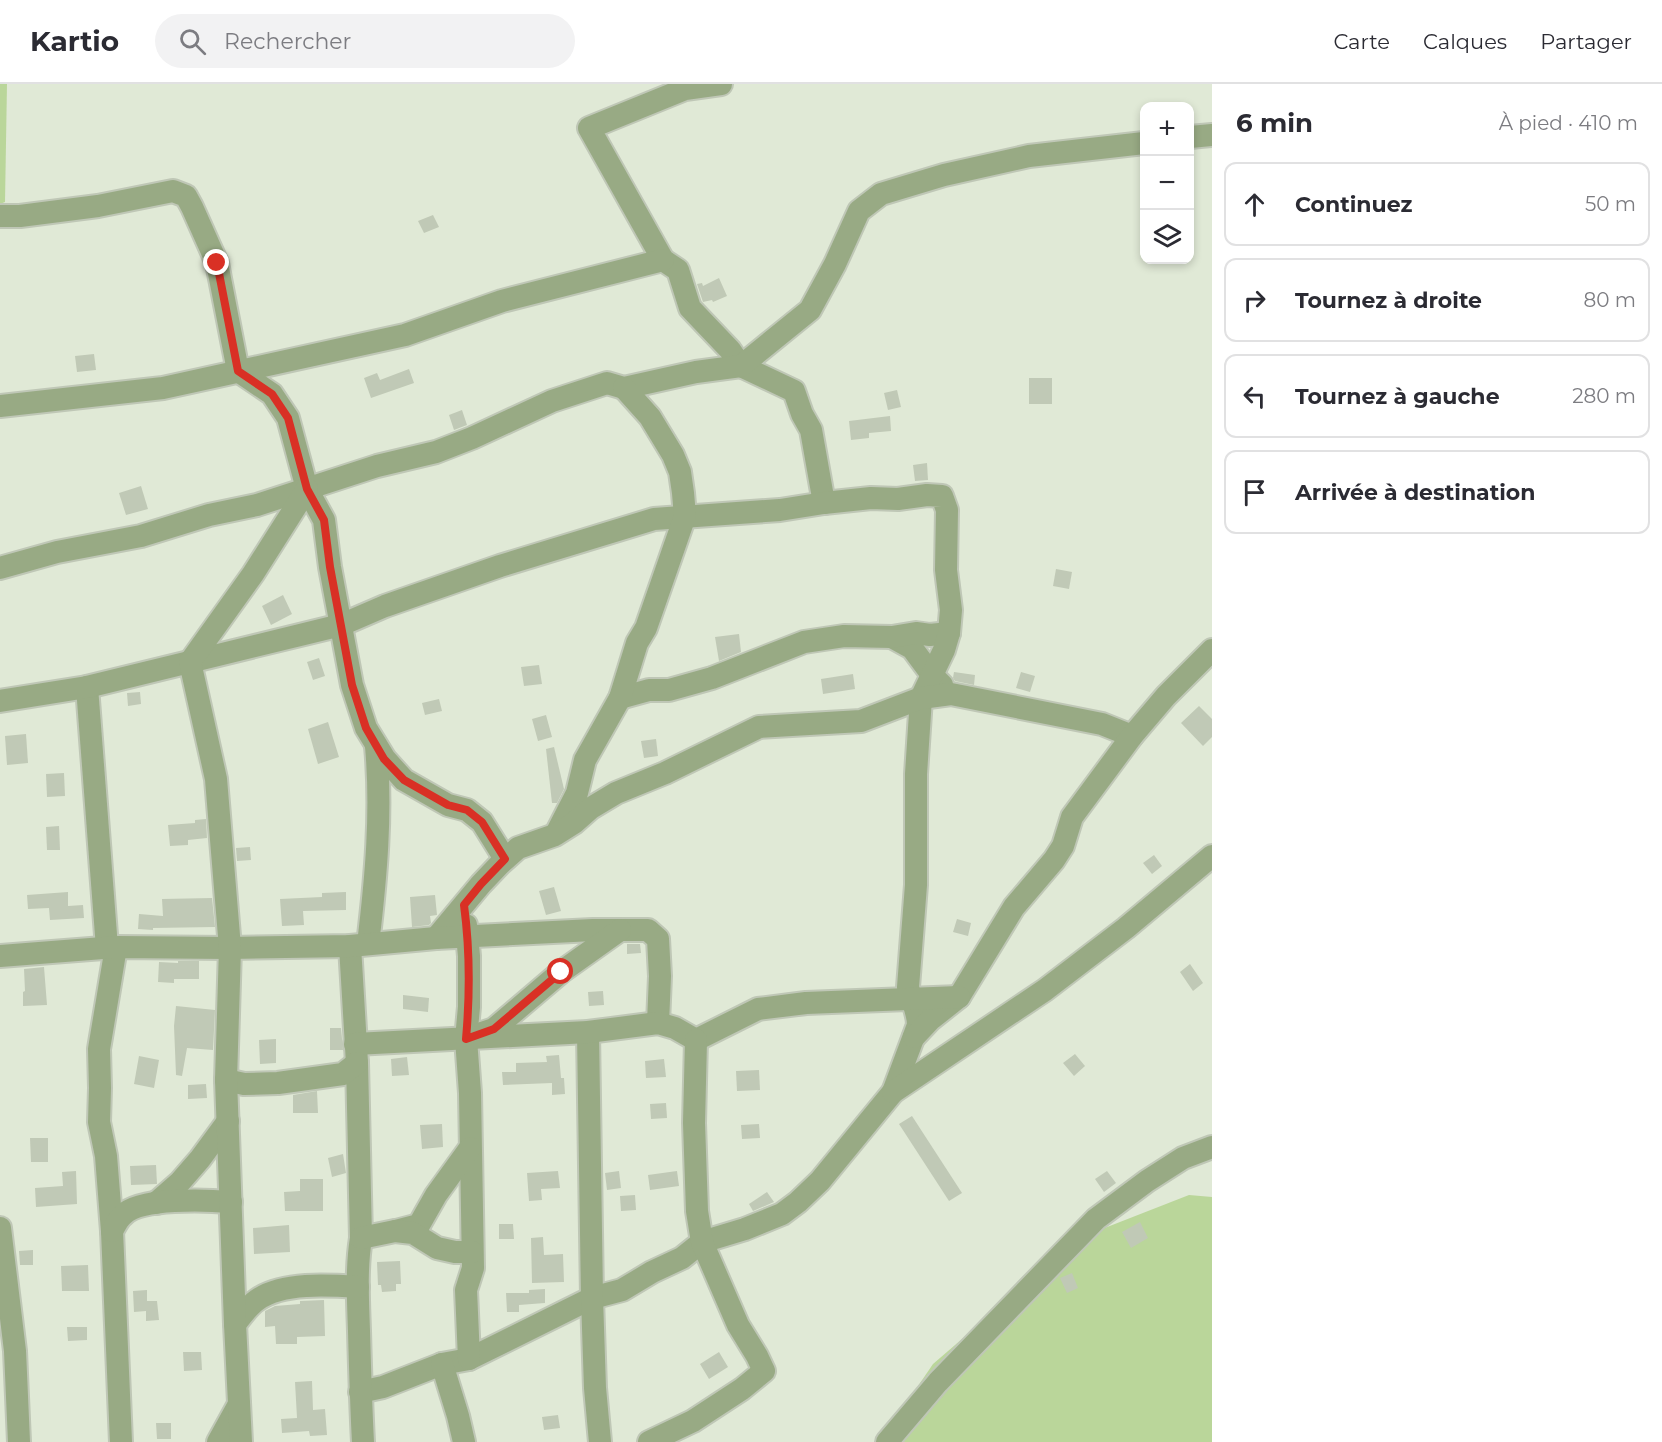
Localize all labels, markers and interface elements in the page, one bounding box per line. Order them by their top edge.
search box [155,14,575,68]
text: Kartio [30,24,119,58]
icon: search [176,25,209,58]
text: Rechercher [224,28,351,55]
text: Carte [1333,29,1390,54]
text: Calques [1423,29,1507,54]
text: Partager [1540,29,1632,54]
map controls [1140,102,1194,264]
button: + [1140,102,1194,156]
text: 6 min [1236,107,1313,139]
text: À pied · 410 m [1499,111,1638,135]
button: − [1140,156,1194,210]
icon: ahead [1238,188,1271,221]
text: Continuez [1295,191,1412,218]
text: 50 m [1585,192,1636,216]
button: layers [1140,210,1194,264]
route end [203,249,229,275]
icon: right [1238,284,1271,317]
text: Tournez à droite [1295,287,1482,314]
text: 80 m [1584,288,1636,312]
icon: left [1238,380,1271,413]
text: Tournez à gauche [1295,383,1500,410]
text: 280 m [1572,384,1636,408]
icon: arrive [1238,476,1271,509]
text: Arrivée à destination [1295,479,1535,506]
route start [547,958,573,984]

